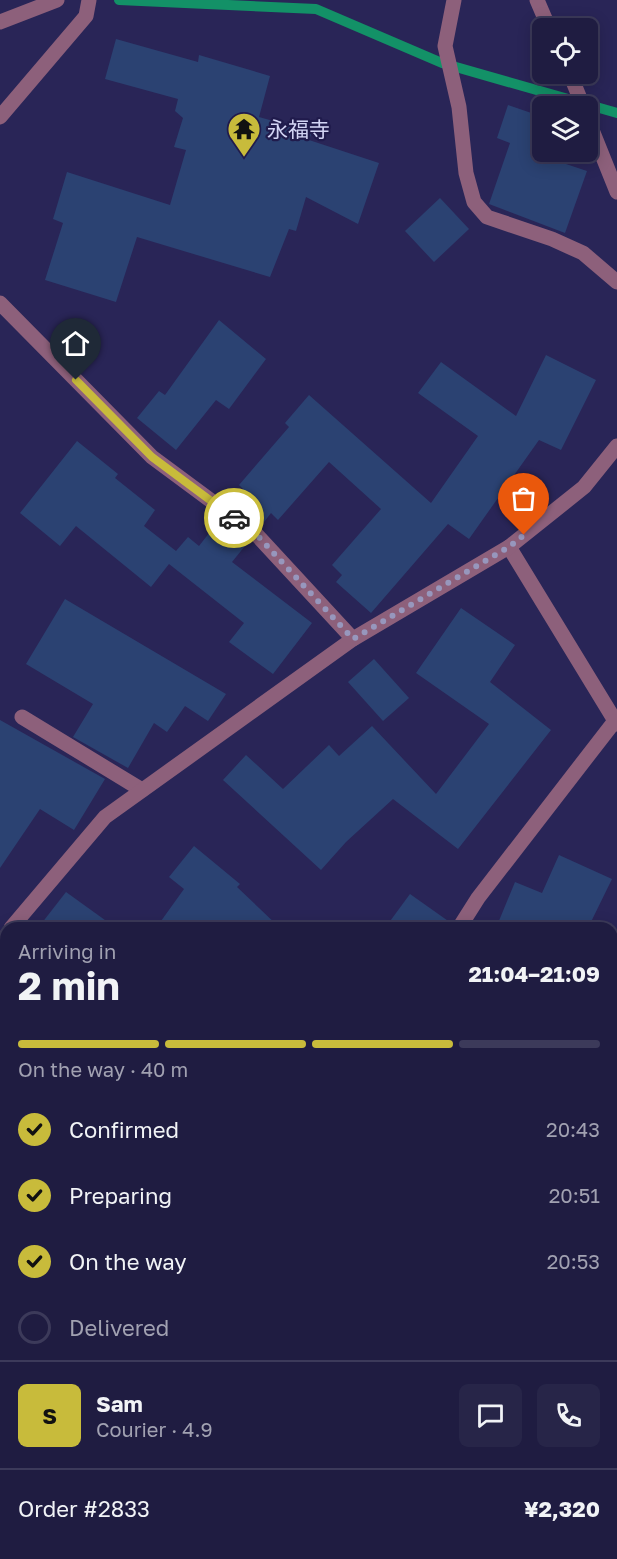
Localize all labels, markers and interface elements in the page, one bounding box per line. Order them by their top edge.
map controls [532,18,598,162]
button: locate [532,18,598,84]
button: layers [532,96,598,162]
temple icon: 永福寺 [226,111,262,158]
place label: 永福寺 [267,116,330,142]
pin [50,318,101,380]
icon: home [59,327,92,360]
pin [498,473,549,535]
icon: bag [507,482,540,515]
courier [204,488,264,548]
icon: car [218,502,251,535]
text: Arriving in [18,939,116,963]
text: 21:04–21:09 [468,960,600,987]
text: 2 min [18,962,120,1009]
text: On the way · 40 m [18,1057,188,1081]
icon: check [18,1113,51,1146]
text: Confirmed [69,1116,179,1143]
text: 20:43 [546,1117,600,1141]
icon: check [18,1179,51,1212]
text: Preparing [69,1182,172,1209]
text: 20:51 [549,1183,600,1207]
icon: check [18,1245,51,1278]
text: On the way [69,1248,187,1275]
text: 20:53 [547,1249,600,1273]
text: Delivered [69,1314,169,1341]
button: chat [459,1384,522,1447]
button: phone [537,1384,600,1447]
text: Sam [96,1390,143,1417]
text: S [42,1402,57,1429]
text: Courier · 4.9 [96,1417,213,1441]
text: Order #2833 [18,1495,150,1522]
text: ¥2,320 [524,1495,600,1522]

